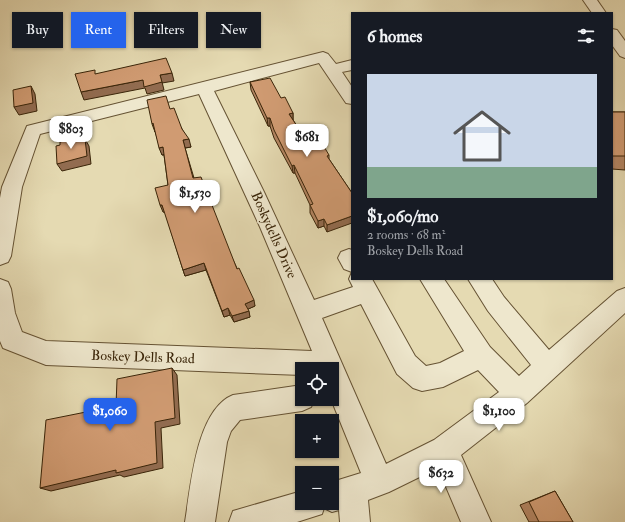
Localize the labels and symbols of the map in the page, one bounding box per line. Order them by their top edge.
pin: $803 [47,116,95,150]
pin: $681 [283,124,331,158]
pin: $1,530 [162,180,228,214]
street label: Boskydells Drive [246,189,301,282]
street label: Boskey Dells Road [91,347,195,368]
pin: $1,060 [77,398,143,432]
pin: $1,100 [466,398,532,432]
pin: $632 [417,460,465,494]

